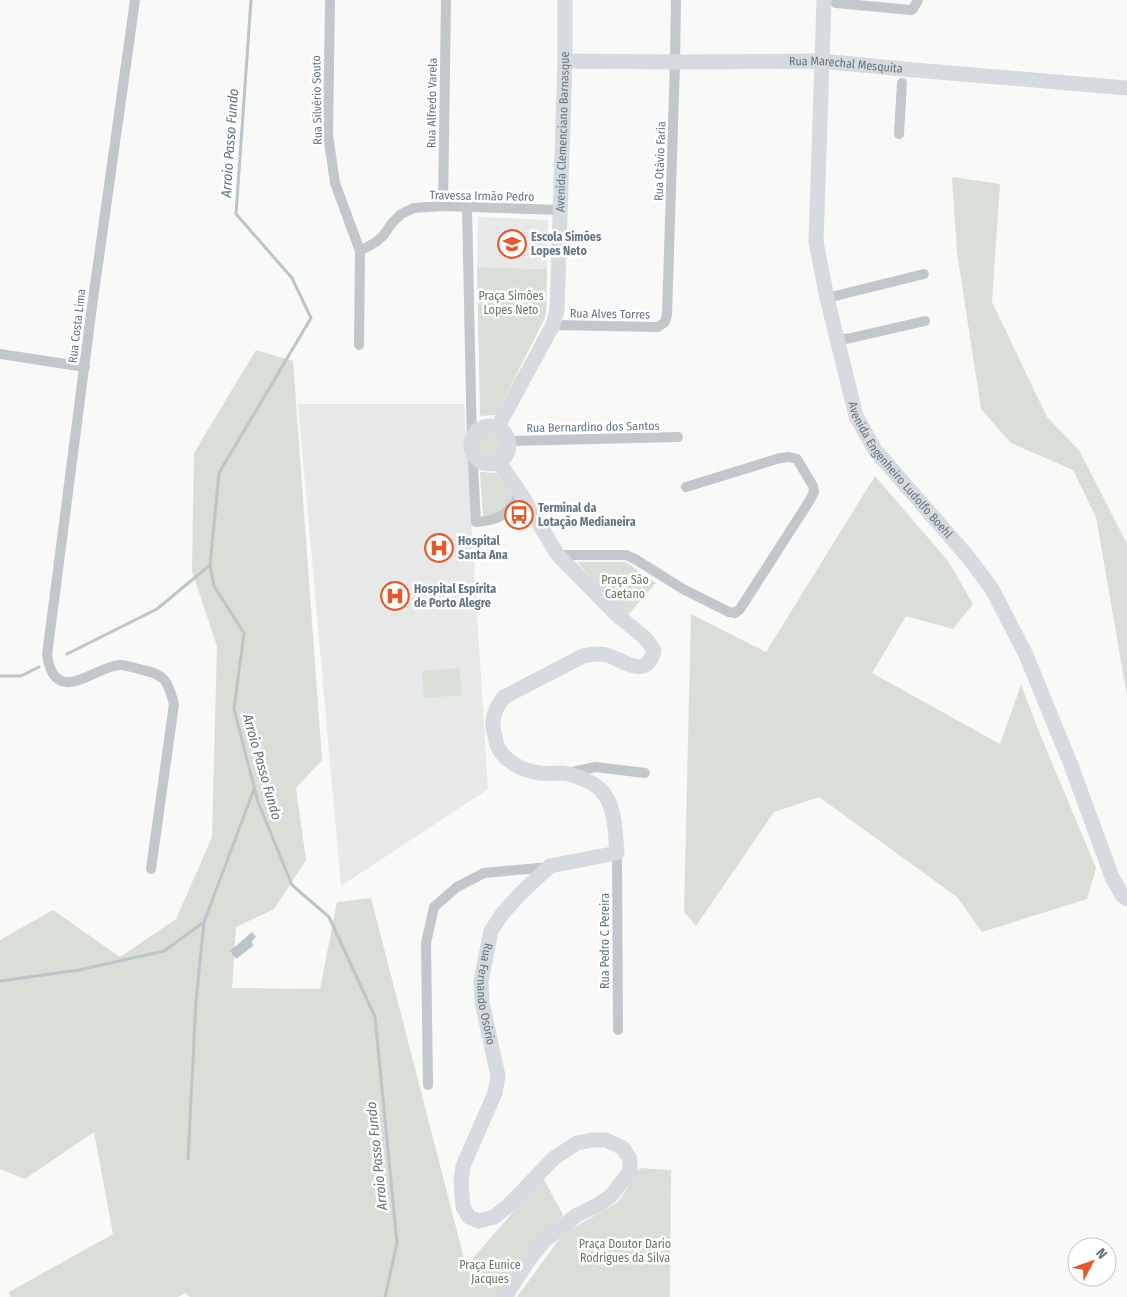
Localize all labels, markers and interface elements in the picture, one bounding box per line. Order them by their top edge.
street label: Avenida Clemenciano Barnasque [553,51,572,212]
street label: Rua Marechal Mesquita [789,54,903,76]
street label: Rua Silvério Souto [309,55,325,145]
street label: Rua Alfredo Varela [424,58,440,148]
water label: Arroio Passo Fundo [218,88,242,199]
street label: Rua Otávio Faria [652,121,668,201]
street label: Travessa Irmão Pedro [430,188,534,204]
school or university icon: Escola Simões Lopes Neto [497,229,527,259]
place label: Escola Simões Lopes Neto [531,230,602,258]
street label: Rua Costa Lima [65,288,89,364]
park label: Praça Simões Lopes Neto [478,289,544,317]
street label: Rua Alves Torres [570,306,650,322]
street label: Avenida Engenheiro Ludolfo Boehl [846,400,955,541]
street label: Rua Bernardino dos Santos [526,419,660,435]
bus stop icon: Terminal da Lotação Medianeira [504,500,534,530]
place label: Terminal da Lotação Medianeira [538,501,636,530]
hospital icon: Hospital Santa Ana [424,533,454,563]
place label: Hospital Santa Ana [458,534,508,562]
park label: Praça São Caetano [601,573,649,601]
hospital icon: Hospital Espírita de Porto Alegre [380,581,410,611]
place label: Hospital Espírita de Porto Alegre [414,582,496,610]
water label: Arroio Passo Fundo [239,711,285,822]
street label: Rua Pedro C Pereira [598,893,612,989]
street label: Rua Fernando Osório [474,942,498,1046]
water label: Arroio Passo Fundo [363,1101,391,1212]
park label: Praça Doutor Dario Rodrigues da Silva [579,1237,671,1265]
north arrow [1067,1237,1117,1287]
text: N [1092,1245,1111,1263]
park label: Praça Eunice Jacques [459,1258,521,1286]

